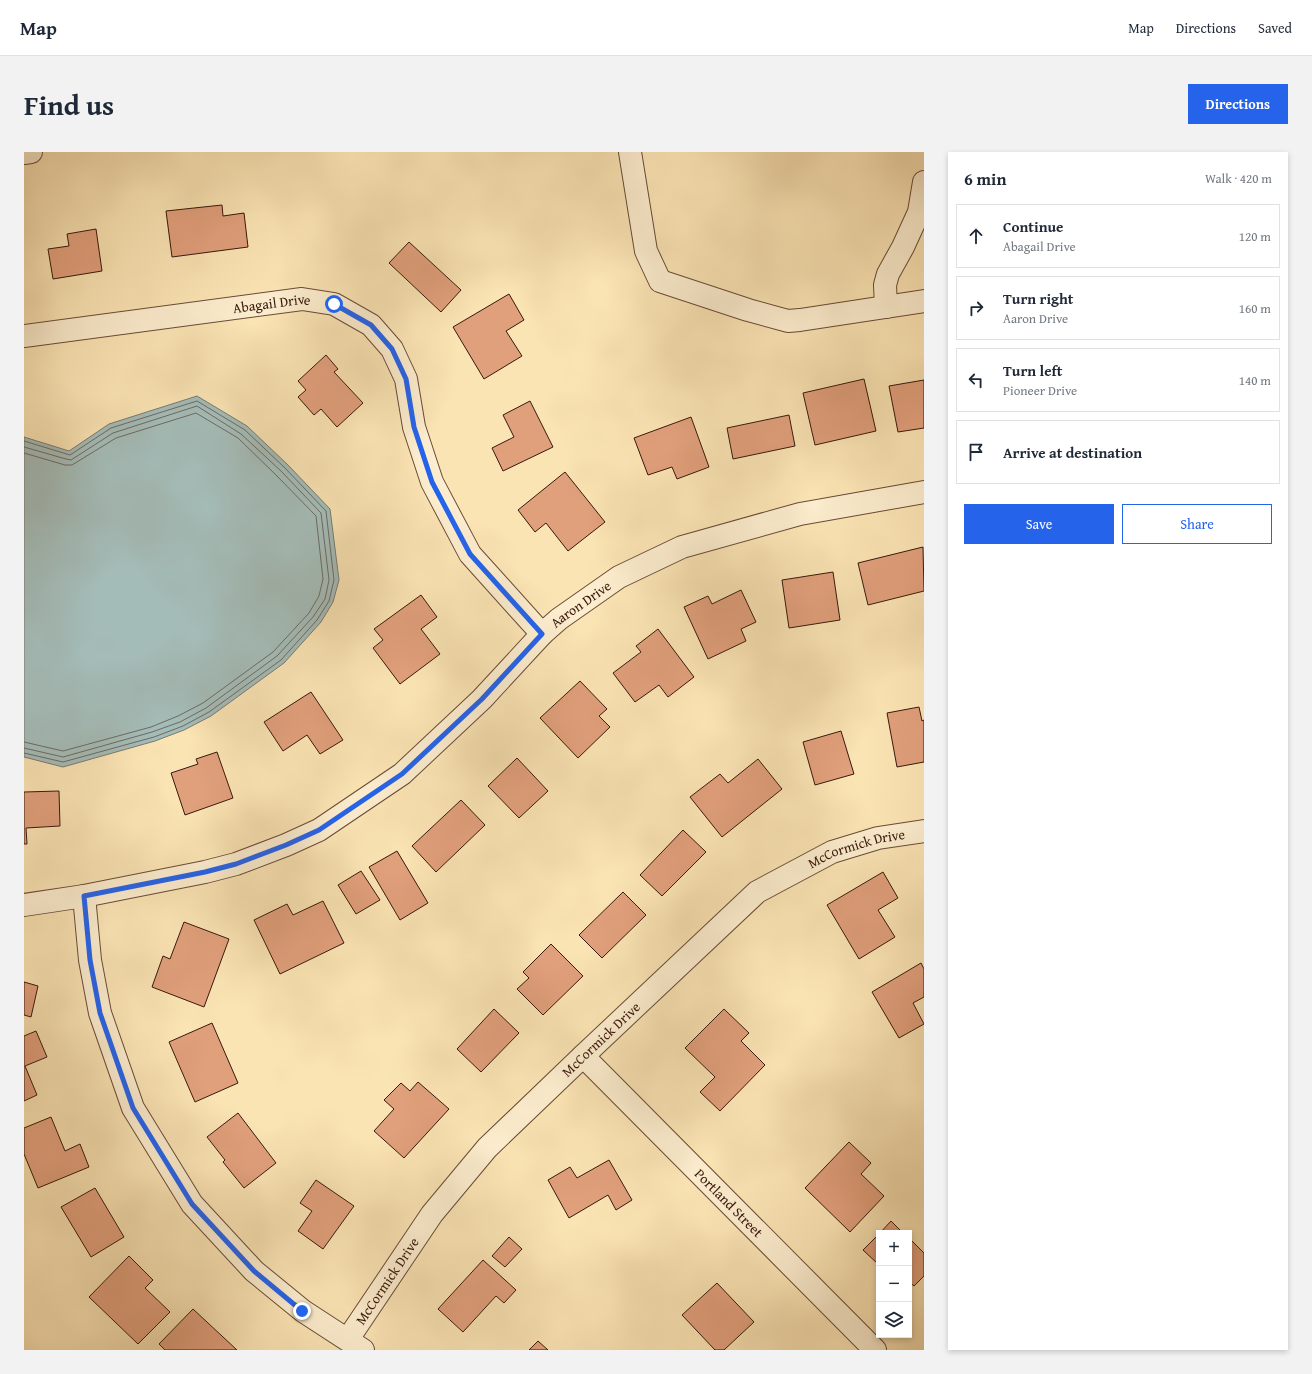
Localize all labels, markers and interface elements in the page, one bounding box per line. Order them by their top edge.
text: Map [20,14,57,42]
text: Map [1128,18,1154,38]
text: Directions [1176,18,1236,38]
text: Saved [1258,18,1292,38]
text: Find us [24,84,114,125]
button: Directions [1188,84,1288,124]
text: 6 min [964,166,1006,191]
text: Walk · 420 m [1205,169,1272,188]
text: Continue [1003,216,1064,237]
icon: ahead [965,225,987,247]
text: 120 m [1239,227,1271,246]
text: Abagail Drive [1003,237,1076,256]
text: Turn right [1003,288,1074,309]
street label: Abagail Drive [232,289,313,318]
route start [325,295,343,313]
icon: right [965,297,987,319]
text: 160 m [1239,299,1271,318]
text: Aaron Drive [1003,309,1068,328]
text: Turn left [1003,360,1062,381]
icon: left [965,369,987,391]
text: 140 m [1239,371,1271,390]
text: Pioneer Drive [1003,381,1077,400]
icon: arrive [965,441,987,463]
text: Arrive at destination [1003,442,1142,463]
button: Save [964,504,1114,544]
button: Share [1122,504,1272,544]
street label: Aaron Drive [546,575,615,632]
street label: McCormick Drive [804,824,907,873]
street label: McCormick Drive [557,997,645,1081]
street label: Portland Street [690,1164,768,1242]
map controls [876,1230,912,1338]
button: + [876,1230,912,1266]
street label: McCormick Drive [350,1233,424,1329]
button: − [876,1266,912,1302]
route end [293,1302,311,1320]
button: layers [876,1302,912,1338]

